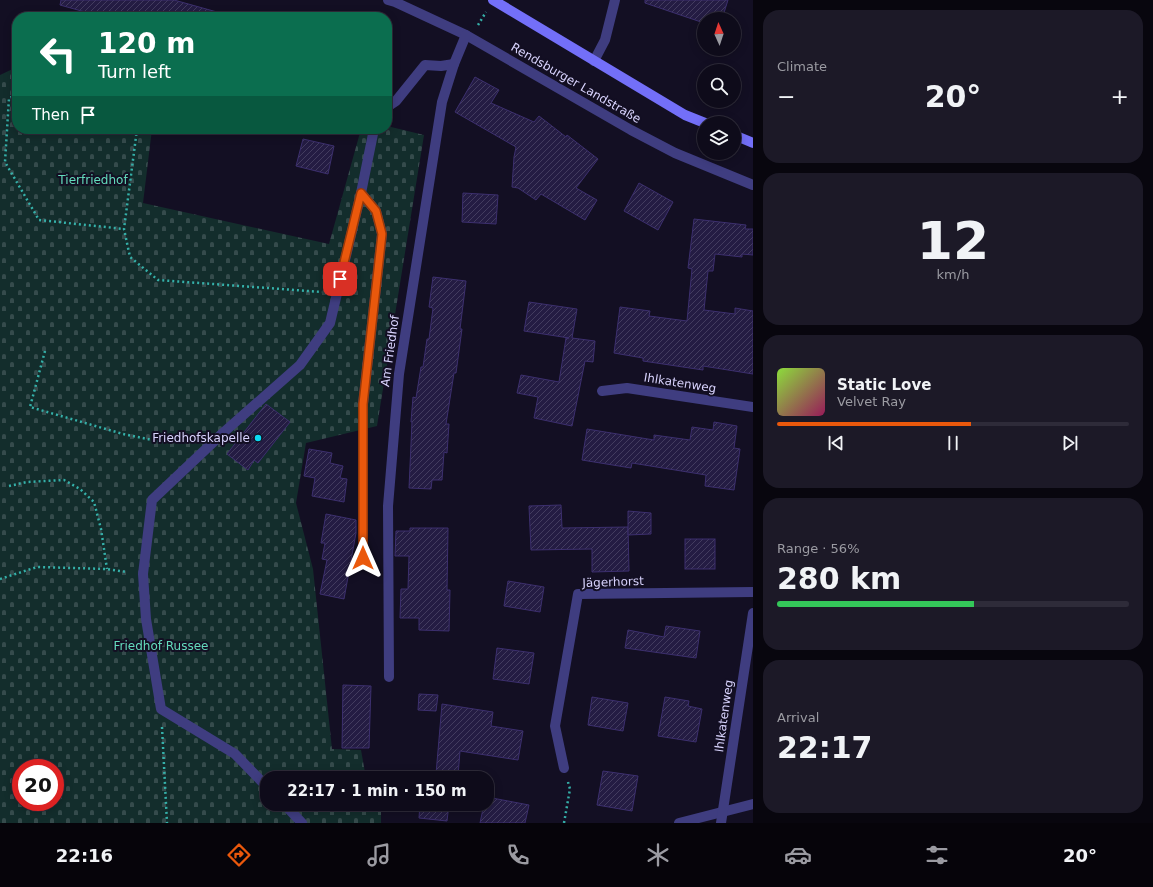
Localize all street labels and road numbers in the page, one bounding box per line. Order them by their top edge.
street label: Rendsburger Landstraße [509,40,643,126]
street label: Am Friedhof [378,314,402,388]
street label: Ihlkatenweg [643,370,717,396]
street label: Jägerhorst [581,574,644,590]
street label: Ihlkatenweg [712,679,736,753]

